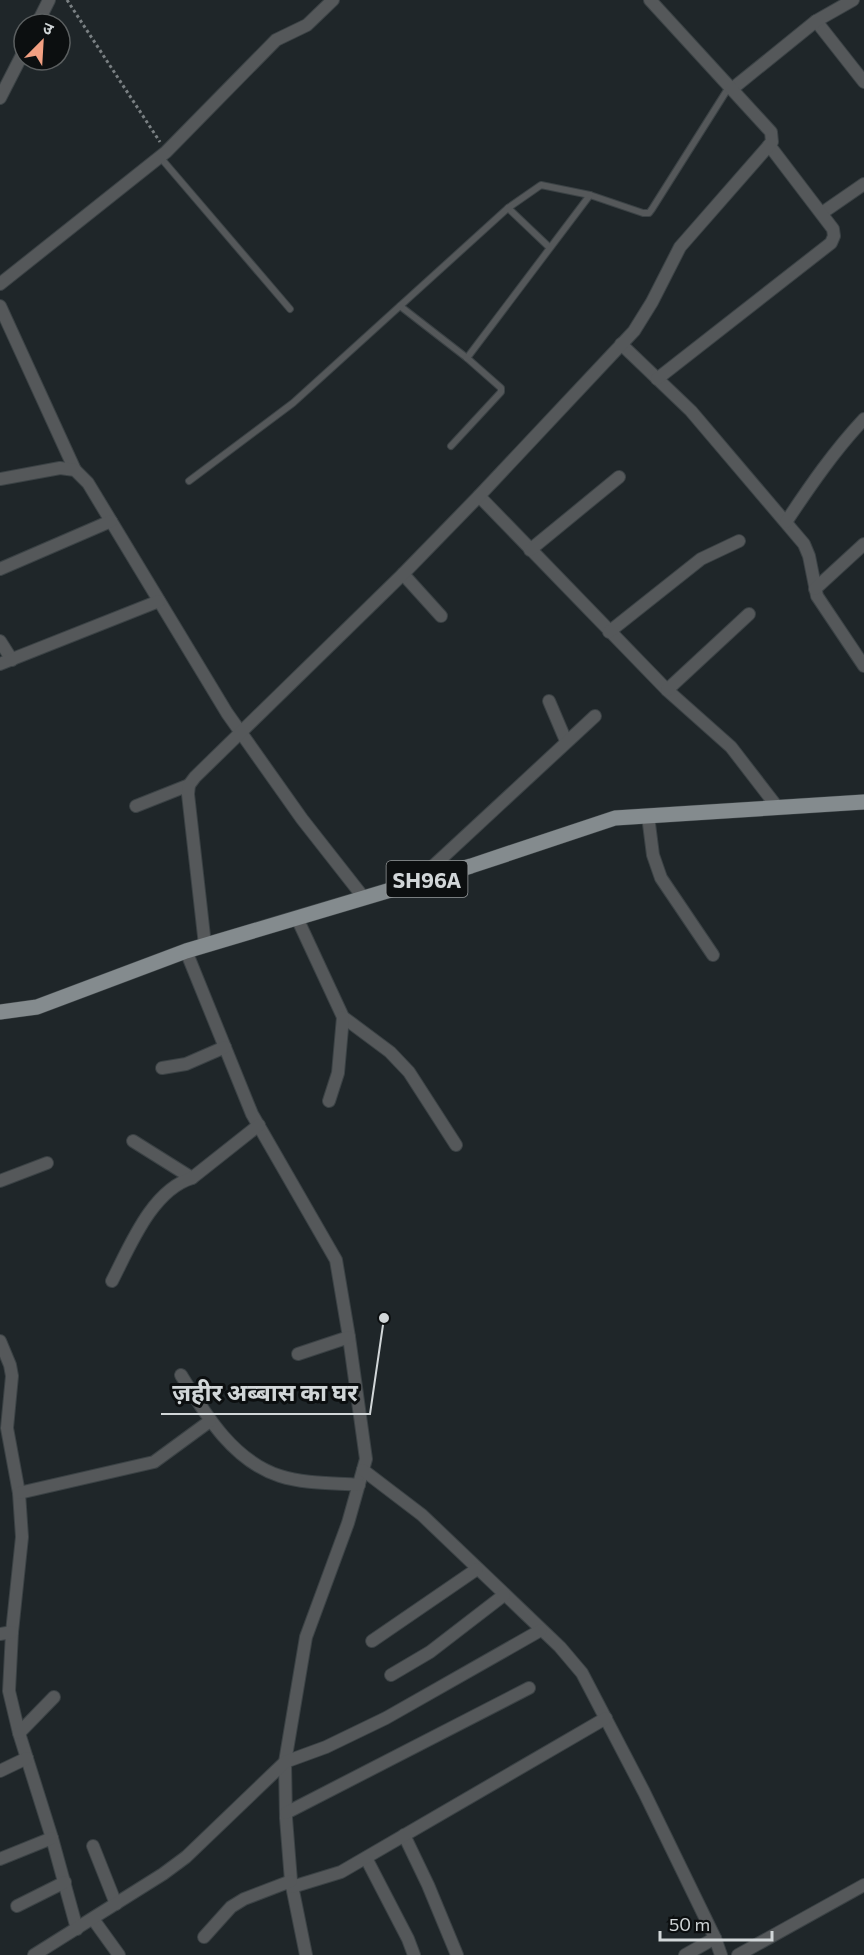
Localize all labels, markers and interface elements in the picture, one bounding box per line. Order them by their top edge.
north arrow [12,12,72,72]
text: उ [40,17,57,39]
road number: SH96A [386,861,468,897]
callout: ज़हीर अब्बास का घर [161,1372,370,1414]
text: ज़हीर अब्बास का घर [172,1377,358,1406]
scale bar [660,1904,772,1942]
text: 50 m [669,1913,710,1935]

